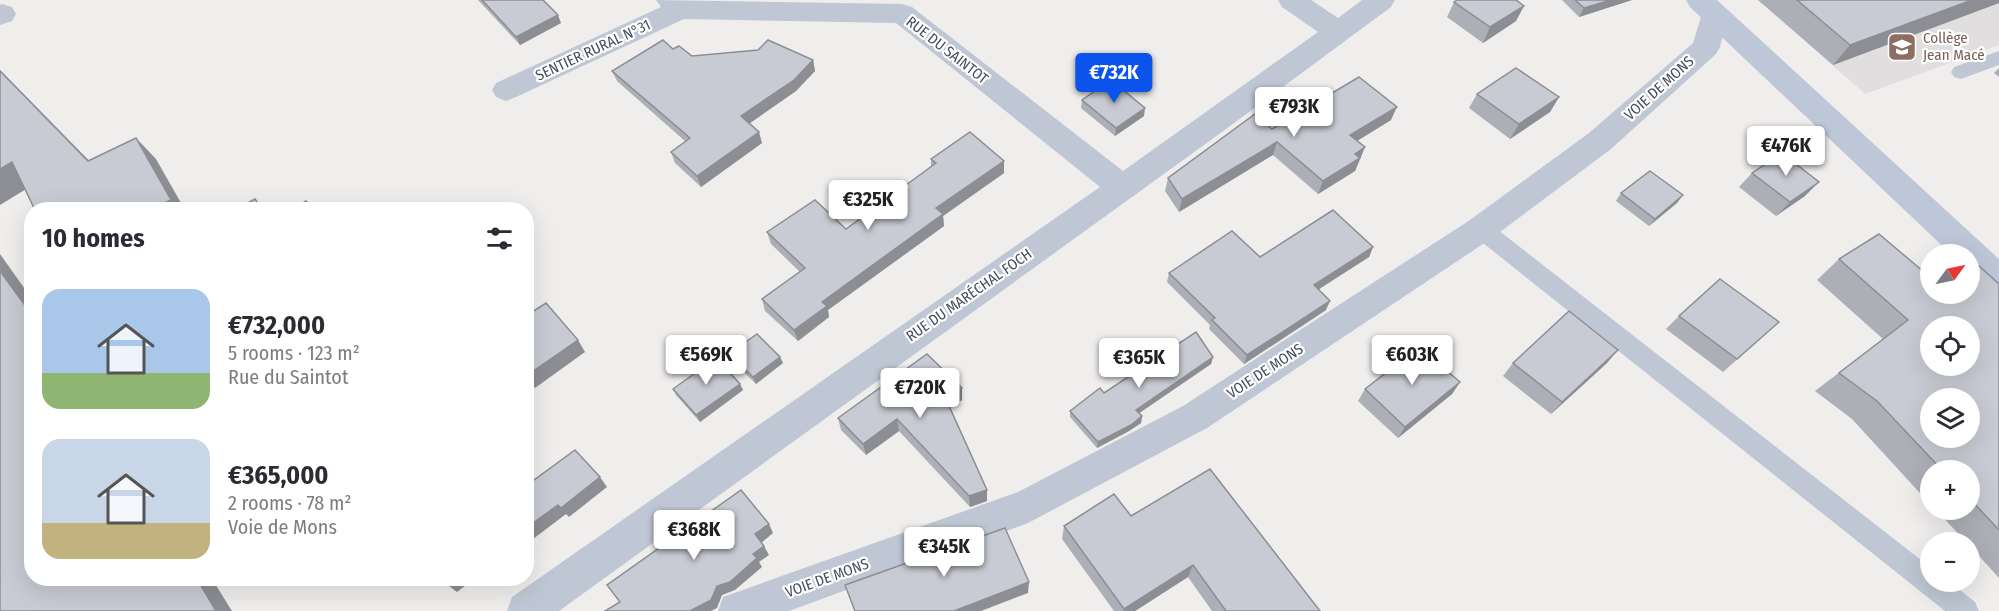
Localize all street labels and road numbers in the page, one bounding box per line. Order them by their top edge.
street label: RUE DU SAINTOT [902,12,992,88]
street label: SENTIER RURAL N°31 [533,15,653,85]
street label: VOIE DE MONS [1621,52,1697,124]
street label: RUE DU MARÉCHAL FOCH [903,245,1035,345]
street label: VOIE DE MONS [1224,340,1306,402]
street label: VOIE DE MONS [783,555,871,601]

